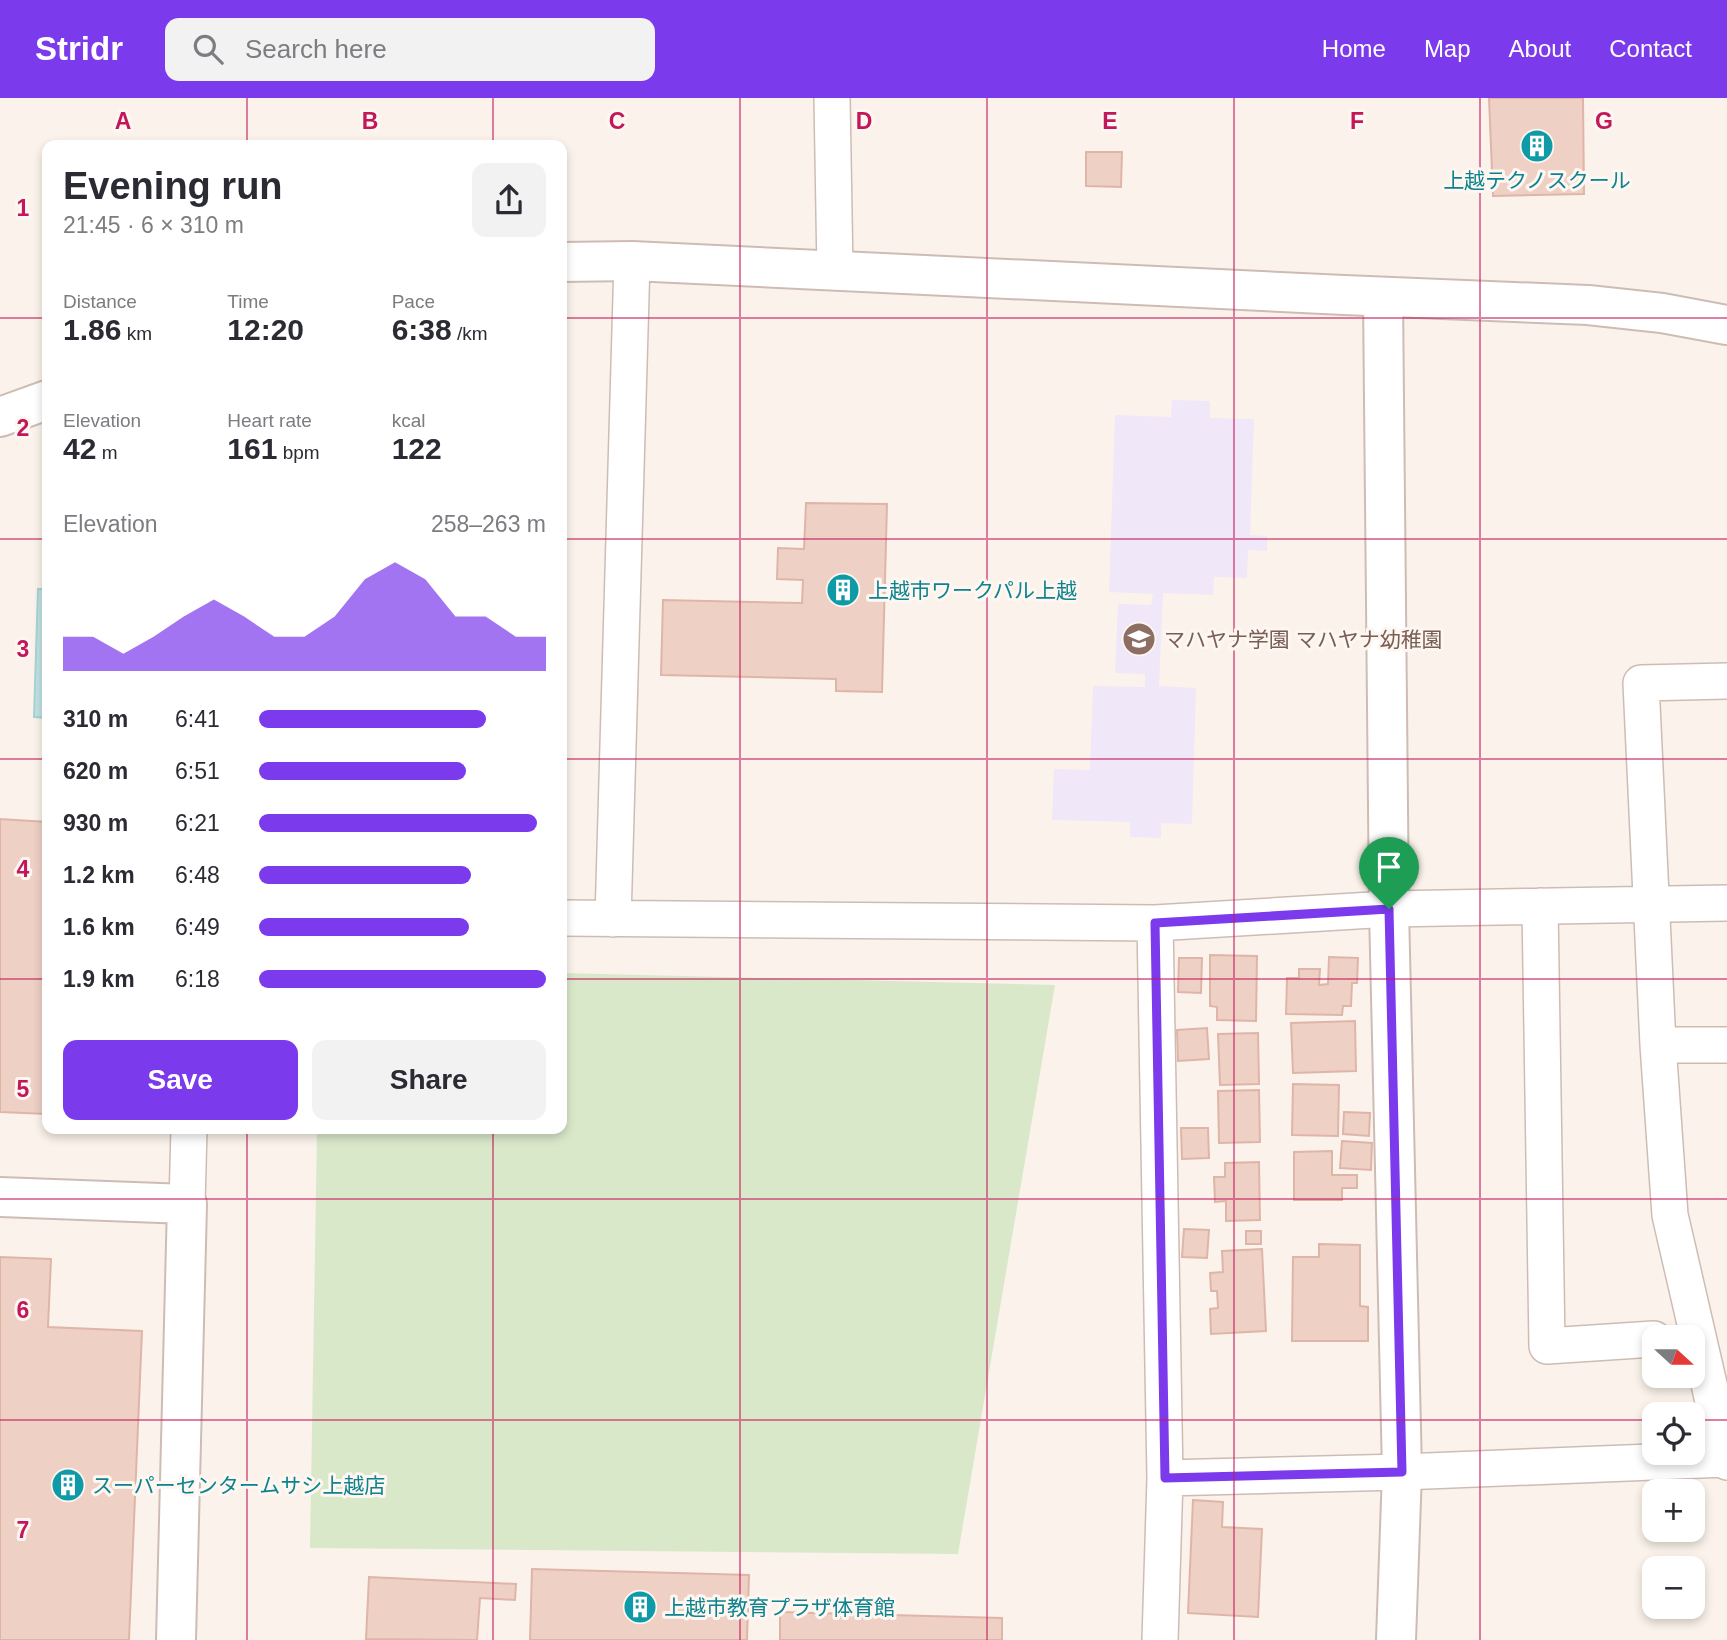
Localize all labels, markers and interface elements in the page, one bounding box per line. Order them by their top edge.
search box [165,18,655,81]
text: Stridr [35,30,123,67]
icon: search [189,30,227,68]
text: Search here [245,34,387,64]
text: Home [1322,35,1386,62]
text: Map [1424,35,1471,62]
text: About [1509,35,1571,62]
text: Contact [1609,35,1692,62]
text: A [115,108,131,134]
text: B [362,108,378,134]
text: C [609,108,625,134]
text: D [856,108,872,134]
text: E [1102,108,1118,134]
text: F [1350,108,1364,134]
text: G [1595,108,1613,134]
building icon: 上越テクノスクール [1518,127,1556,165]
button: share [472,163,546,237]
text: Evening run [63,165,283,207]
place label: 上越テクノスクール [1443,169,1631,192]
text: 1 [17,195,30,221]
text: 21:45 · 6 × 310 m [63,212,244,238]
text: Distance [63,291,137,312]
text: Time [227,291,269,312]
text: Pace [392,291,435,312]
text: 1.86 [63,313,121,346]
text: 12:20 [227,313,304,346]
text: 6:38 [392,313,452,346]
text: km [121,323,152,344]
text: /km [452,323,488,344]
text: Elevation [63,410,141,431]
text: Heart rate [227,410,312,431]
text: kcal [392,410,425,431]
text: 2 [17,415,29,441]
text: 42 [63,432,96,465]
text: 161 [227,432,277,465]
text: 122 [392,432,442,465]
text: m [96,442,117,463]
text: bpm [277,442,320,463]
text: Elevation [63,511,158,537]
text: 258–263 m [431,511,546,537]
building icon: 上越市ワークパル上越 [824,571,862,609]
place label: 上越市ワークパル上越 [868,579,1077,602]
school or university icon: マハヤナ学園 マハヤナ幼稚園 [1120,620,1158,658]
place label: マハヤナ学園 マハヤナ幼稚園 [1164,628,1443,651]
text: 3 [17,636,29,662]
text: 310 m [63,706,128,732]
text: 6:41 [175,706,220,732]
text: 620 m [63,758,128,784]
text: 6:51 [175,758,220,784]
text: 930 m [63,810,128,836]
text: 6:21 [175,810,220,836]
pin [1359,837,1419,909]
icon: arrive [1370,848,1408,886]
text: 4 [17,856,30,882]
text: 1.2 km [63,862,135,888]
text: 6:48 [175,862,220,888]
text: 1.6 km [63,914,135,940]
text: 6:49 [175,914,220,940]
text: 1.9 km [63,966,135,992]
text: 6:18 [175,966,220,992]
button: Save [63,1040,298,1120]
button: Share [312,1040,546,1120]
text: 5 [17,1076,30,1102]
text: 6 [17,1297,29,1323]
north arrow [1642,1325,1704,1388]
map controls [1642,1325,1705,1619]
button: locate [1642,1402,1705,1465]
building icon: スーパーセンタームサシ上越店 [49,1466,87,1504]
place label: スーパーセンタームサシ上越店 [92,1474,385,1497]
button: + [1642,1479,1705,1542]
text: 7 [17,1517,29,1543]
button: − [1642,1556,1705,1619]
building icon: 上越市教育プラザ体育館 [621,1588,659,1626]
place label: 上越市教育プラザ体育館 [664,1596,895,1619]

